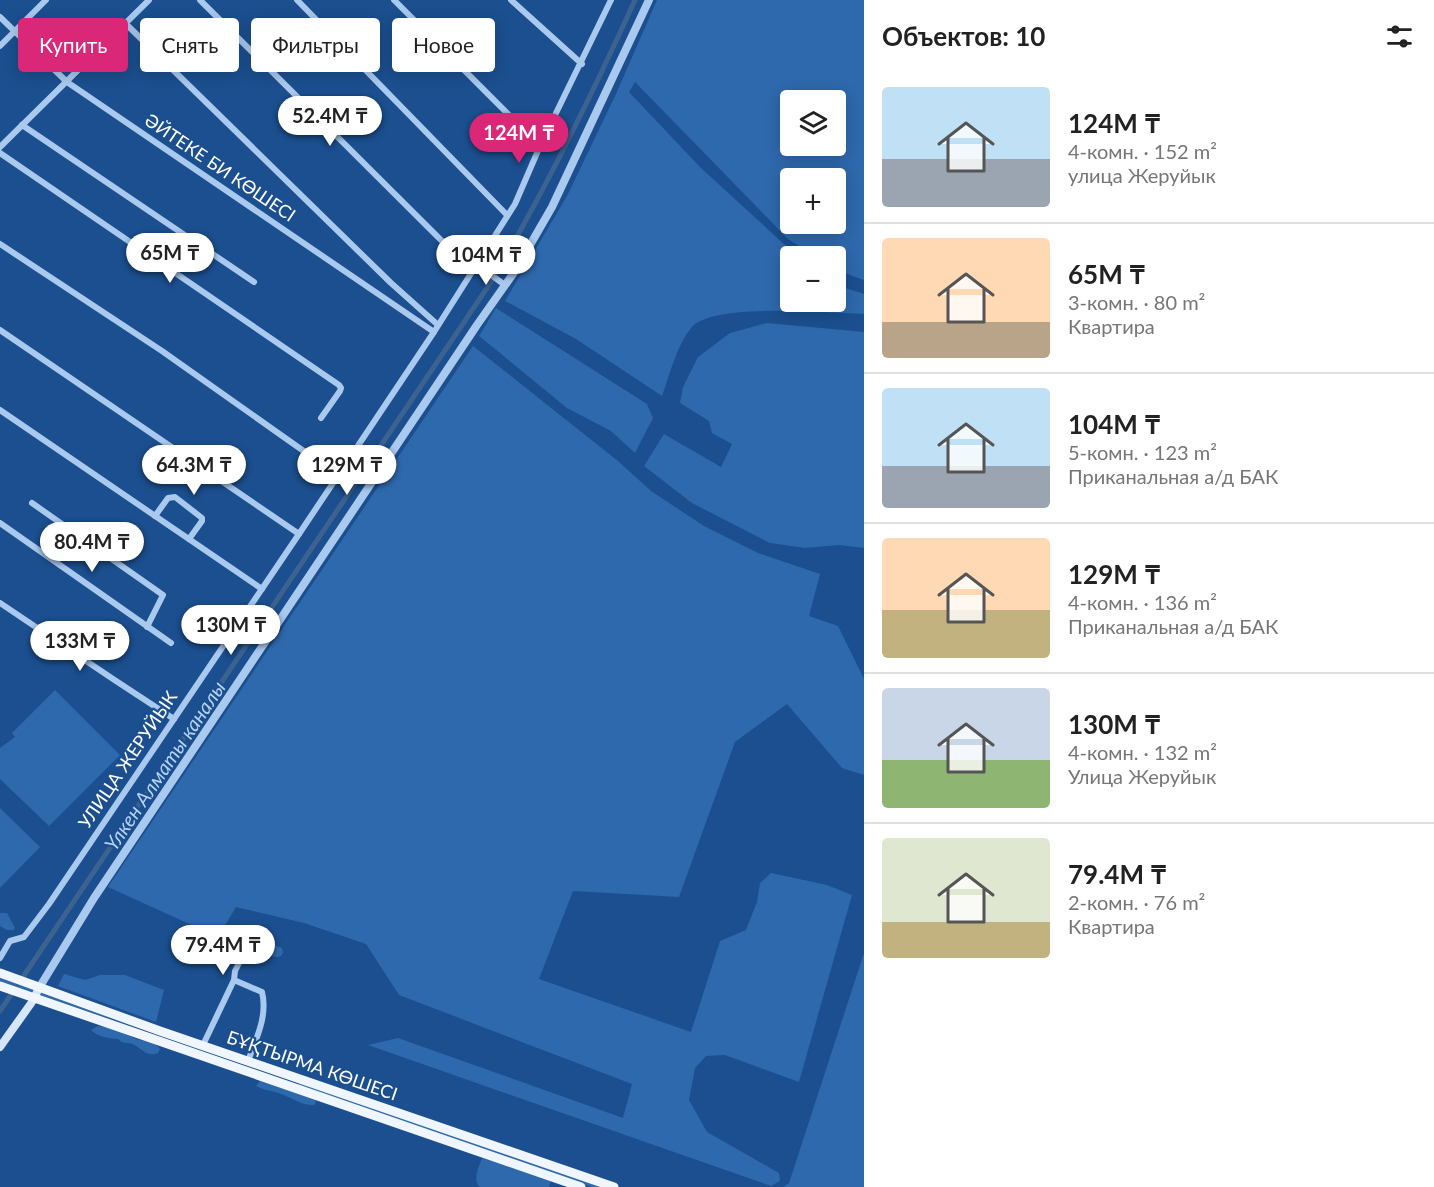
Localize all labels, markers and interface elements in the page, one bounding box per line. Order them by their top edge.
chip: Купить [18,18,128,72]
chip: Снять [140,18,239,72]
chip: Фильтры [251,18,380,72]
chip: Новое [392,18,495,72]
text: Объектов: 10 [882,20,1045,52]
icon: filters [1383,20,1416,53]
map controls [780,90,846,312]
button: layers [780,90,846,156]
pin: 52.4M ₸ [275,96,385,147]
text: 52.4M ₸ [292,103,368,127]
text: 124M ₸ [1068,107,1161,139]
street label: ӘЙТЕКЕ БИ КӨШЕСІ [141,109,300,226]
icon: home [930,111,1002,183]
pin: 124M ₸ [470,113,568,164]
text: 124M ₸ [483,120,555,144]
text: 4-комн. · 152 m² [1068,139,1217,163]
text: улица Жеруйык [1068,163,1216,187]
button: + [780,168,846,234]
pin: 65M ₸ [128,233,212,284]
pin: 104M ₸ [437,235,535,286]
text: 65M ₸ [140,240,200,264]
text: 104M ₸ [450,242,522,266]
button: − [780,246,846,312]
text: 65M ₸ [1068,258,1146,290]
icon: home [930,262,1002,334]
text: 3-комн. · 80 m² [1068,290,1205,314]
text: Квартира [1068,314,1155,338]
text: 104M ₸ [1068,408,1161,440]
icon: home [930,412,1002,484]
text: 5-комн. · 123 m² [1068,440,1217,464]
pin: 64.3M ₸ [139,445,249,496]
pin: 129M ₸ [298,445,396,496]
text: 64.3M ₸ [156,452,232,476]
text: 129M ₸ [311,452,383,476]
text: Приканальная а/д БАК [1068,464,1278,488]
pin: 80.4M ₸ [37,522,147,573]
text: 80.4M ₸ [54,529,130,553]
text: 129M ₸ [1068,558,1161,590]
icon: home [930,562,1002,634]
text: 4-комн. · 136 m² [1068,590,1217,614]
pin: 130M ₸ [182,605,280,656]
text: 130M ₸ [195,612,267,636]
text: Приканальная а/д БАК [1068,614,1278,638]
pin: 133M ₸ [31,621,129,672]
text: 133M ₸ [44,628,116,652]
water label: Үлкен Алматы каналы [99,676,230,855]
street label: УЛИЦА ЖЕРУЙЫК [73,687,181,832]
text: 130M ₸ [1068,708,1161,740]
icon: home [930,712,1002,784]
text: 4-комн. · 132 m² [1068,740,1217,764]
text: Улица Жеруйык [1068,764,1216,788]
text: 79.4M ₸ [1068,858,1167,890]
icon: home [930,862,1002,934]
text: 2-комн. · 76 m² [1068,890,1205,914]
text: Квартира [1068,914,1155,938]
pin: 79.4M ₸ [168,925,278,976]
text: 79.4M ₸ [185,932,261,956]
street label: БҰҚТЫРМА КӨШЕСІ [224,1026,401,1105]

